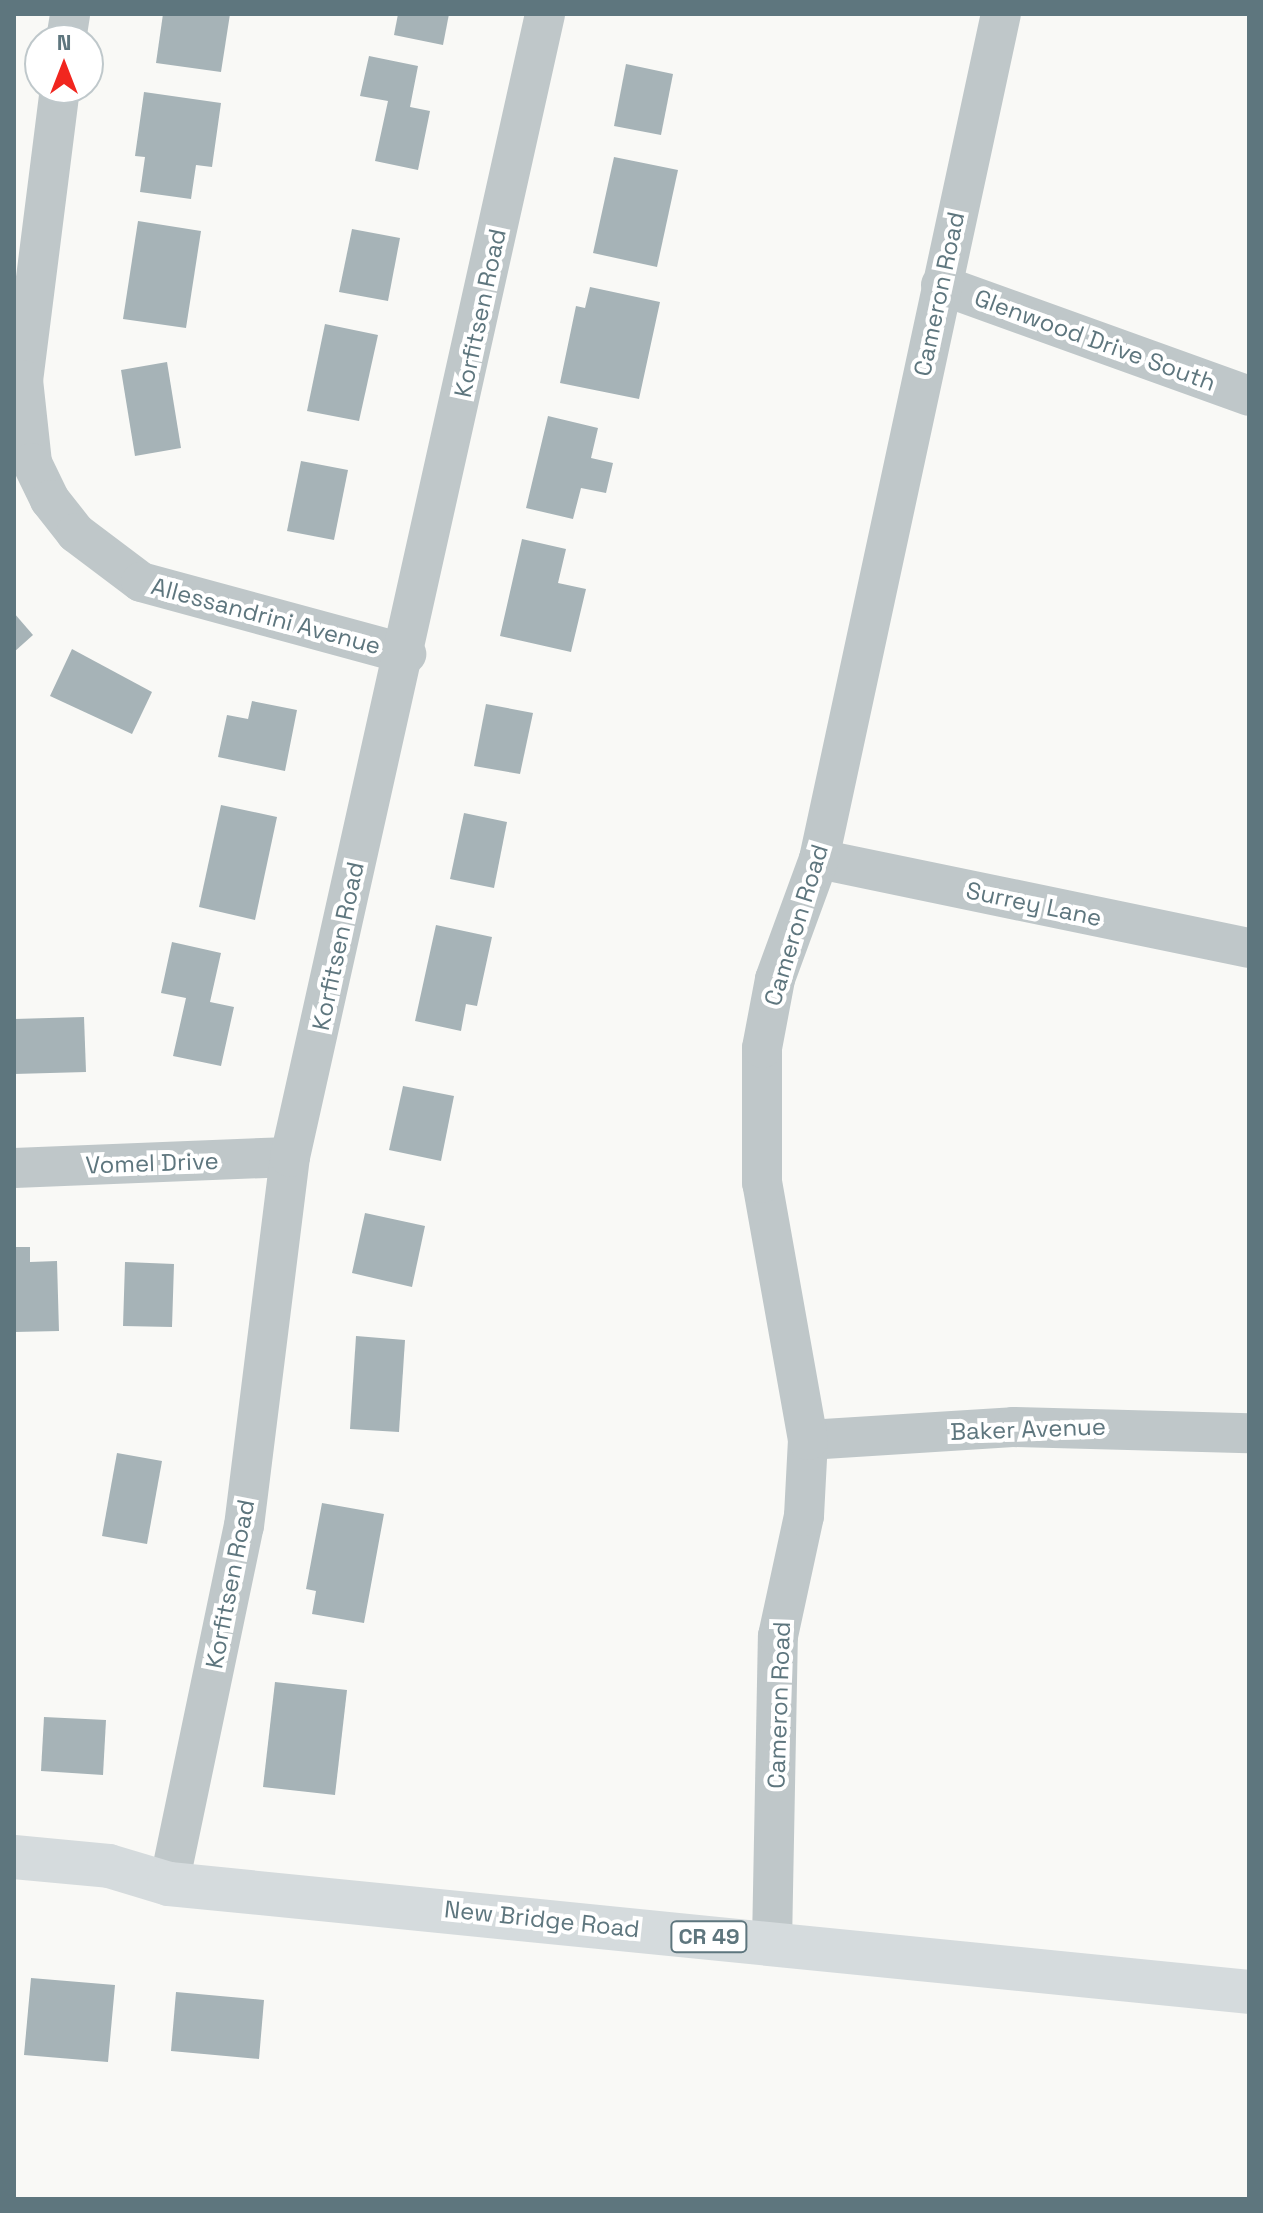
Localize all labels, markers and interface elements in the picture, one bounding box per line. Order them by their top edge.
north arrow [24,24,104,104]
text: N [57,28,71,56]
street label: Cameron Road [908,209,970,379]
street label: Korfitsen Road [448,226,512,400]
street label: Glenwood Drive South [971,283,1219,397]
street label: Allessandrini Avenue [148,571,384,661]
street label: Cameron Road [758,841,834,1009]
street label: Korfitsen Road [306,859,370,1033]
street label: Surrey Lane [964,876,1104,932]
street label: Vomel Drive [85,1146,219,1180]
street label: Baker Avenue [949,1412,1107,1446]
street label: Korfitsen Road [199,1497,261,1671]
street label: Cameron Road [762,1621,796,1789]
street label: New Bridge Road [443,1894,641,1944]
road number: CR 49 [669,1919,749,1955]

